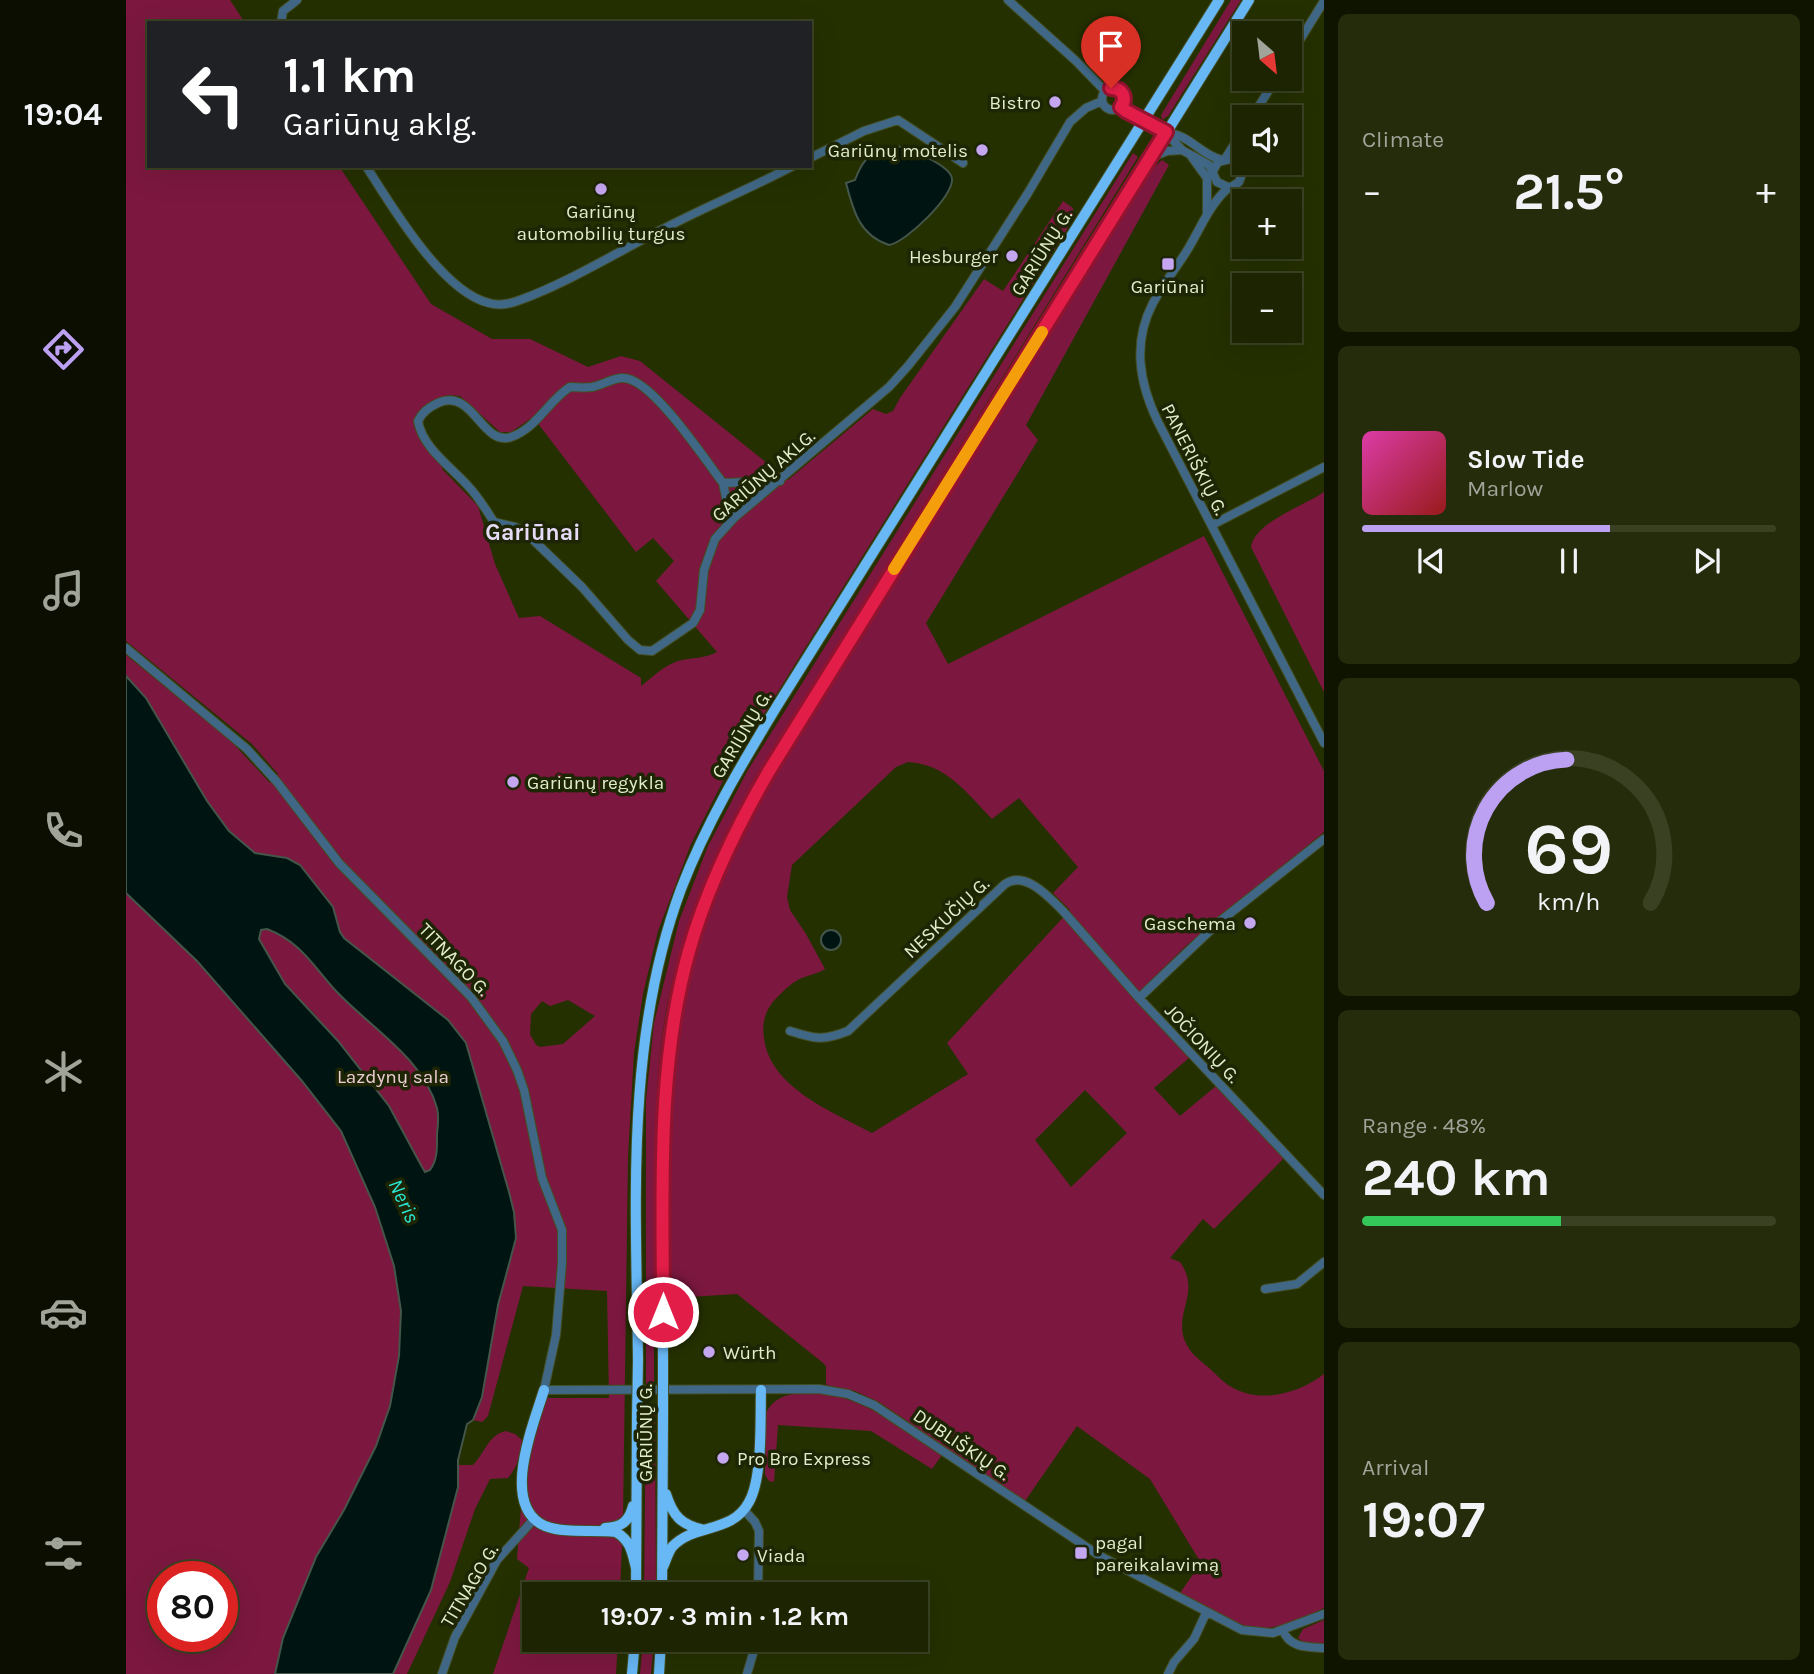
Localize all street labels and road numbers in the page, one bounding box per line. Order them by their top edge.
street label: GARIŪNŲ G. [1007,205,1077,300]
street label: PANERIŠKIŲ G. [1157,400,1232,519]
street label: GARIŪNŲ AKLG. [708,425,820,527]
street label: GARIŪNŲ G. [707,687,777,782]
street label: NESKUČIŲ G. [899,873,994,963]
street label: TITNAGO G. [414,919,494,1001]
street label: JOČIONIŲ G. [1160,1000,1244,1088]
street label: GARIŪNŲ G. [635,1384,657,1482]
street label: DUBLIŠKIŲ G. [909,1404,1014,1485]
street label: TITNAGO G. [437,1540,503,1631]

